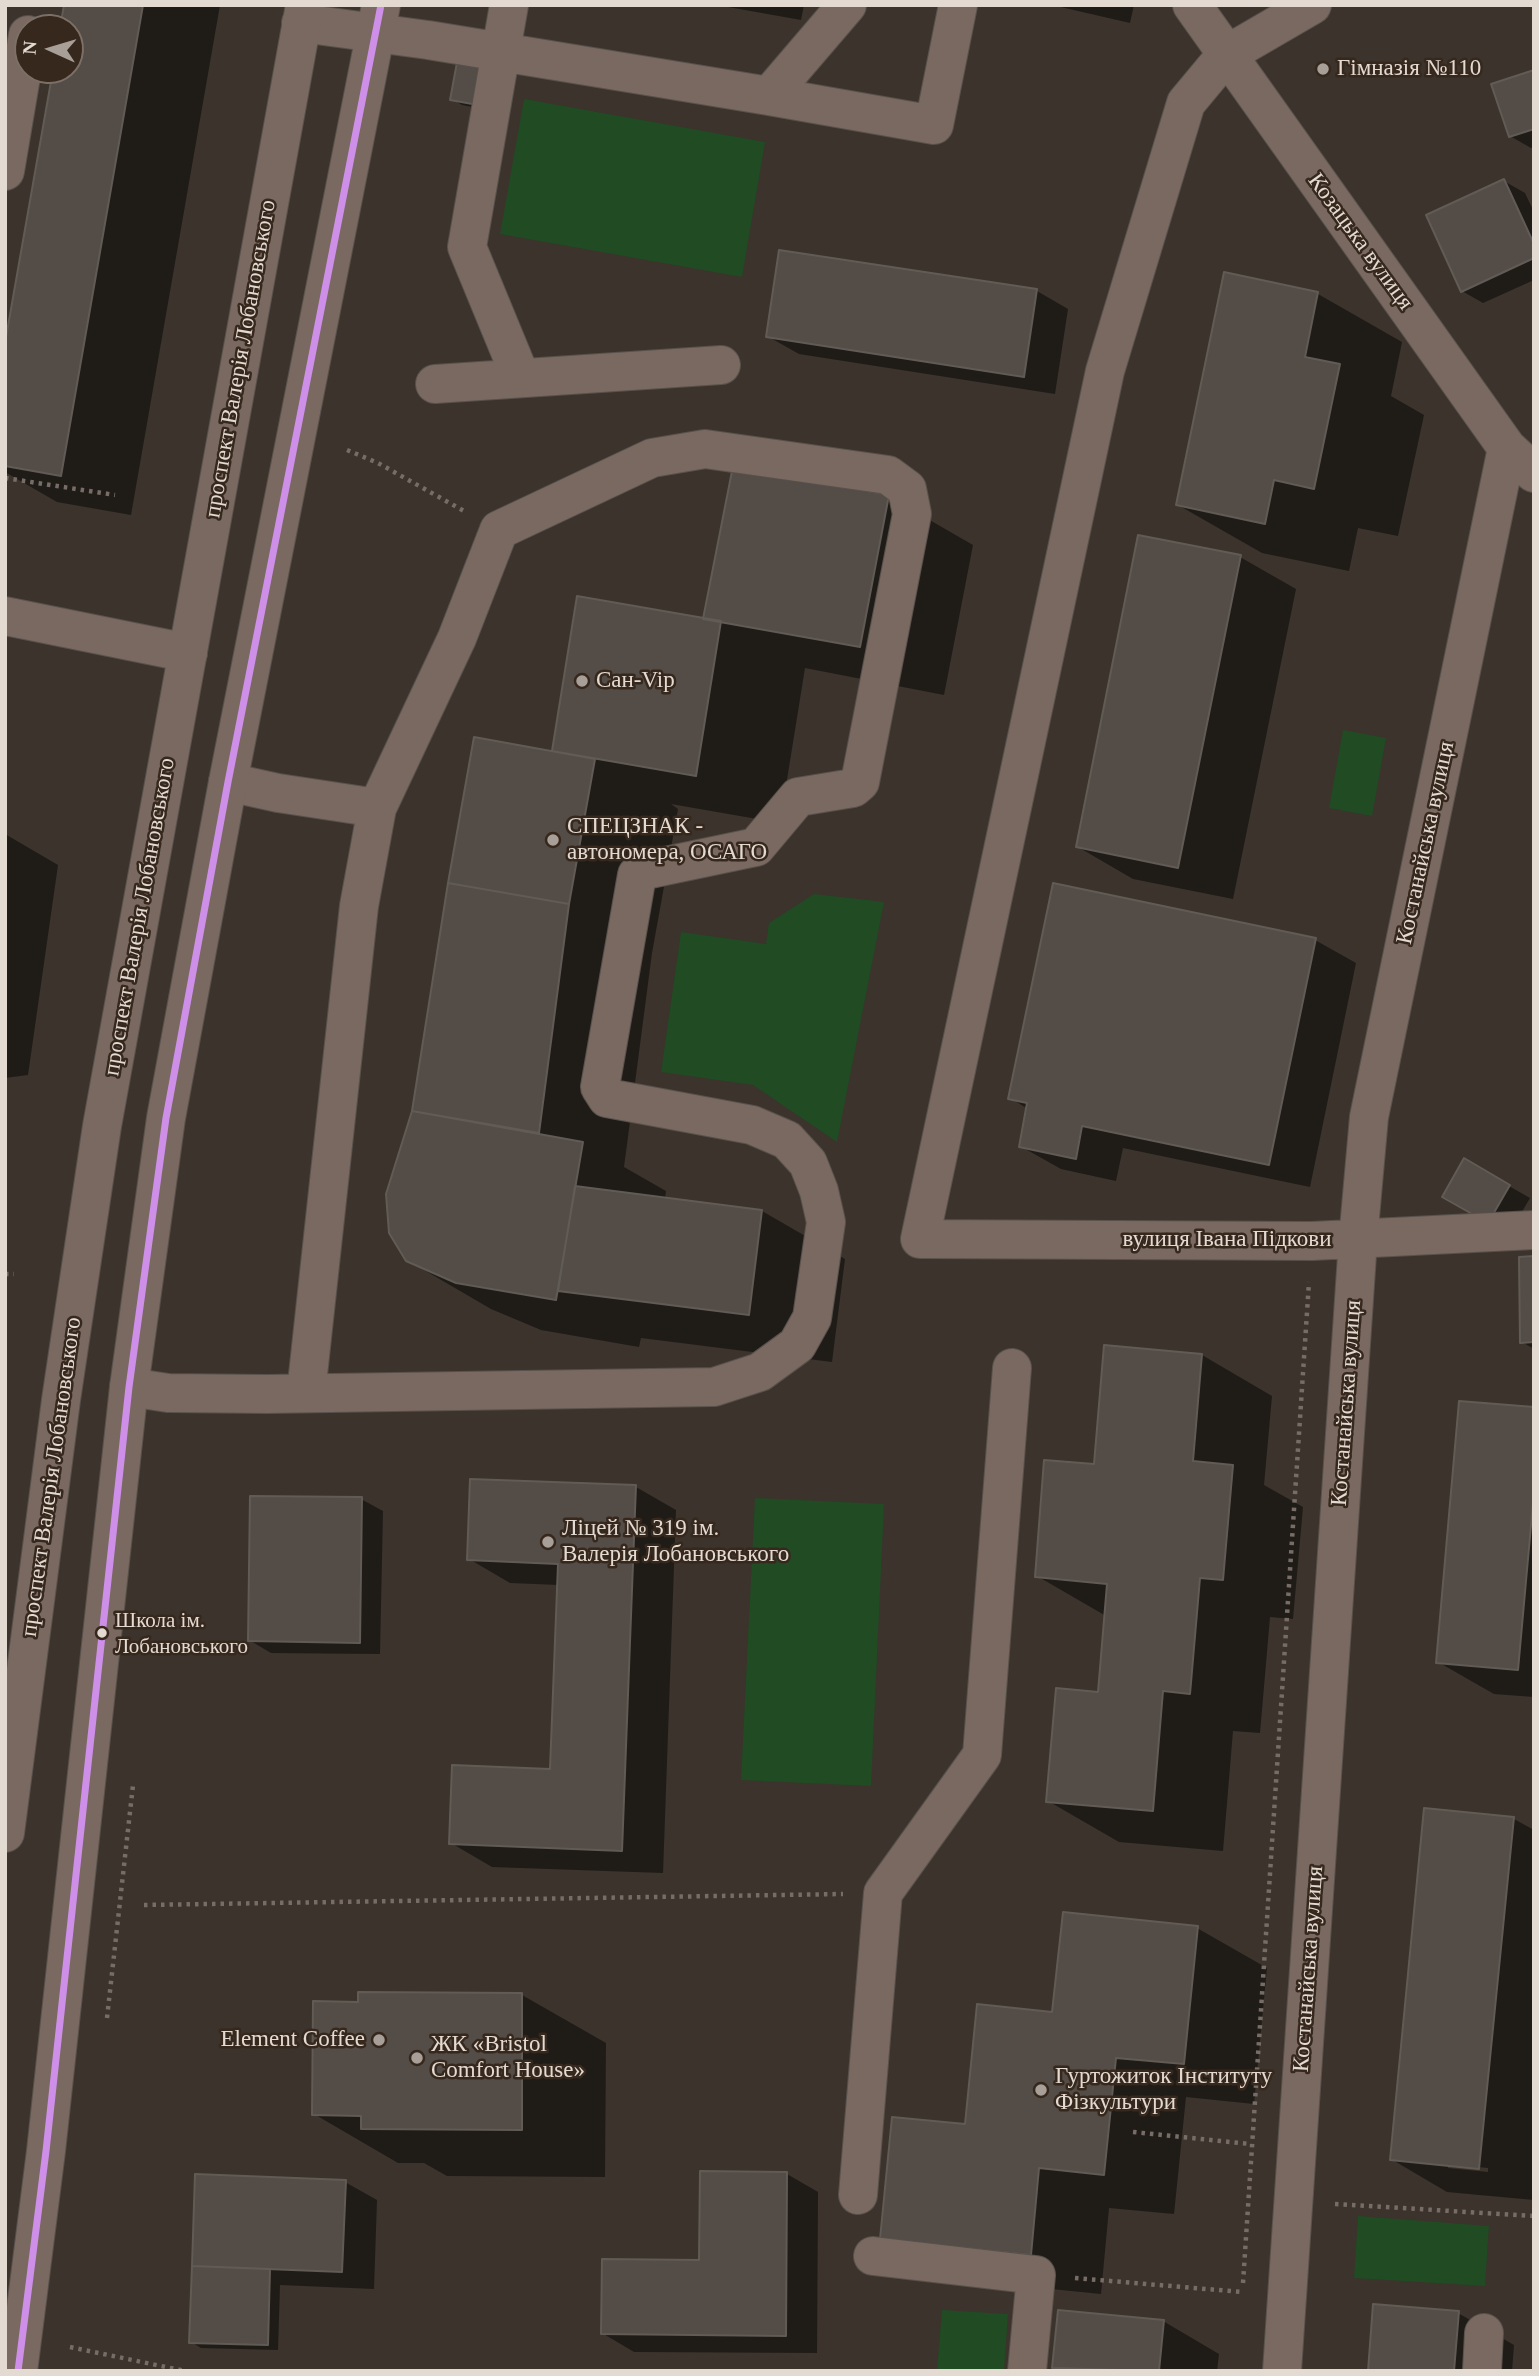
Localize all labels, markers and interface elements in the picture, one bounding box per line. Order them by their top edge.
north arrow [14,14,84,84]
text: N [19,40,41,55]
place label: Гімназія №110 [1337,55,1481,83]
marker: Гімназія №110 [1315,61,1331,77]
street label: Козацька вулиця [1301,168,1419,316]
street label: проспект Валерія Лобановського [199,198,283,520]
place label: Сан-Vip [596,667,675,695]
marker: Сан-Vip [574,673,590,689]
street label: Костанайська вулиця [1391,739,1461,947]
street label: проспект Валерія Лобановського [98,756,182,1078]
place label: СПЕЦЗНАК - автономера, ОСАГО [567,813,767,867]
marker: СПЕЦЗНАК - автономера, ОСАГО [545,832,561,848]
street label: вулиця Івана Підкови [1122,1226,1332,1254]
street label: Костанайська вулиця [1326,1299,1368,1507]
street label: проспект Валерія Лобановського [16,1315,88,1639]
place label: Ліцей № 319 ім. Валерія Лобановського [562,1515,789,1569]
marker: Ліцей № 319 ім. Валерія Лобановського [540,1534,556,1550]
place label: Школа ім. Лобановського [115,1608,248,1658]
marker: Школа ім. Лобановського [95,1626,109,1640]
street label: Костанайська вулиця [1288,1865,1330,2073]
place label: Element Coffee [220,2026,365,2054]
place label: ЖК «Bristol Comfort House» [431,2031,585,2085]
marker: Element Coffee [371,2032,387,2048]
marker: ЖК «Bristol Comfort House» [409,2050,425,2066]
place label: Гуртожиток Інституту Фізкультури [1055,2063,1272,2117]
marker: Гуртожиток Інституту Фізкультури [1033,2082,1049,2098]

